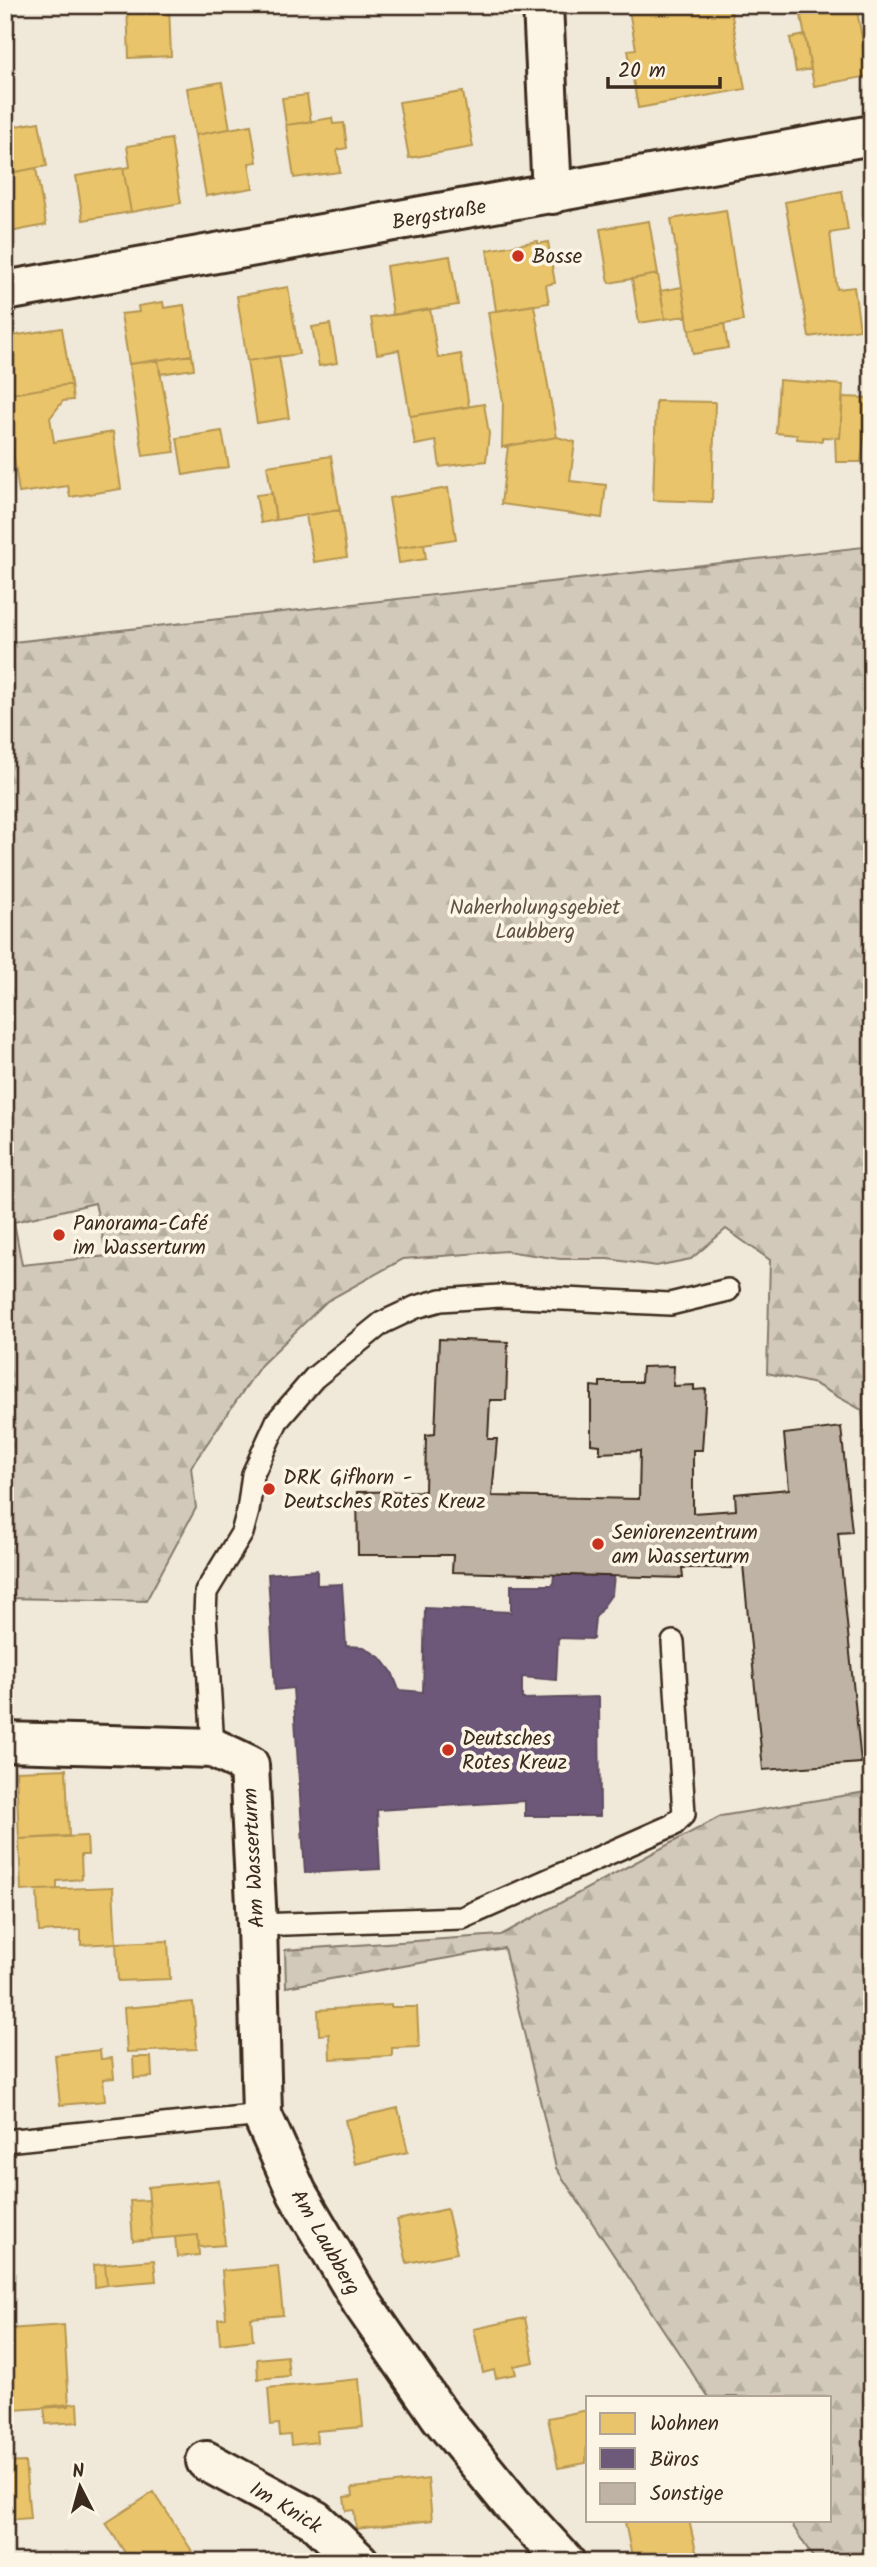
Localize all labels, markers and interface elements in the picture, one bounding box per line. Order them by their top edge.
scale bar [608,46,720,90]
text: 20 m [618,55,666,88]
street label: Bergstraße [389,191,490,240]
place label: Bosse [532,241,583,274]
marker: Bosse [510,248,526,264]
park label: Naherholungsgebiet Laubberg [450,892,621,949]
place label: Panorama-Café im Wasserturm [73,1208,208,1265]
marker: Panorama-Café im Wasserturm [51,1227,67,1243]
place label: DRK Gifhorn - Deutsches Rotes Kreuz [283,1462,485,1519]
marker: DRK Gifhorn - Deutsches Rotes Kreuz [261,1481,277,1497]
place label: Seniorenzentrum am Wasserturm [612,1517,758,1574]
marker: Seniorenzentrum am Wasserturm [590,1536,606,1552]
place label: Deutsches Rotes Kreuz [462,1723,567,1780]
marker: Deutsches Rotes Kreuz [440,1742,456,1758]
street label: Am Wasserturm [234,1787,275,1929]
street label: Am Laubberg [281,2184,368,2302]
legend [586,2396,832,2522]
text: Wohnen [650,2408,719,2441]
text: Büros [650,2444,699,2477]
north arrow [46,2452,116,2522]
text: N [71,2457,86,2488]
street label: Im Knick [243,2474,328,2543]
text: Sonstige [650,2478,724,2511]

